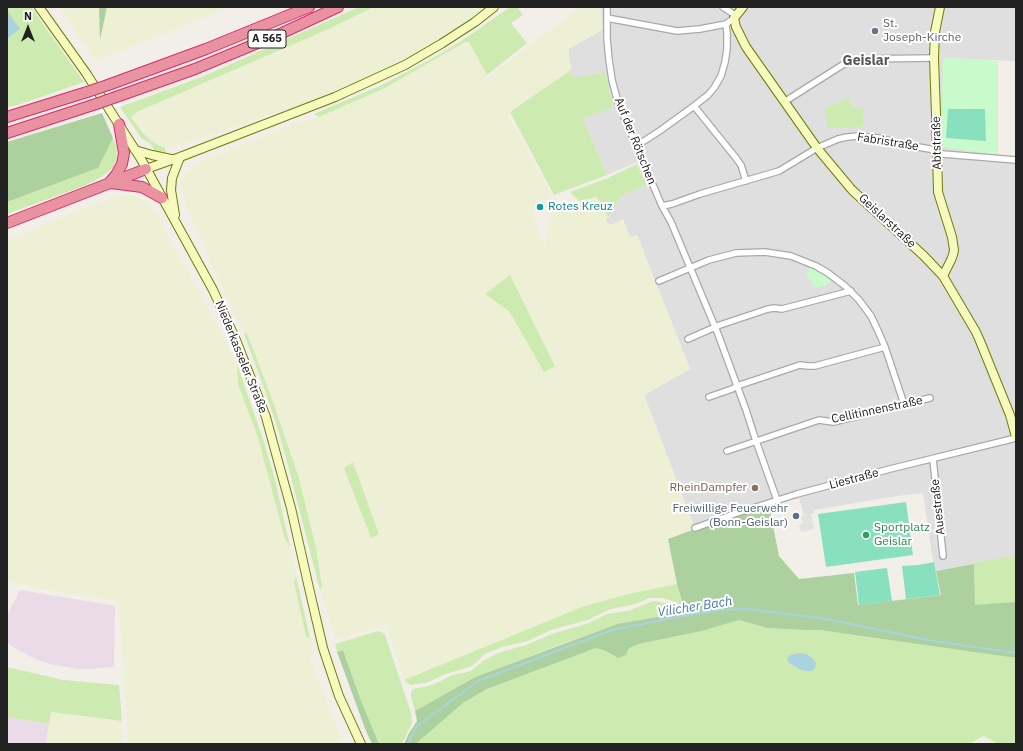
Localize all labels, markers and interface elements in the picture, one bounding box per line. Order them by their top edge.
north arrow [8,8,48,48]
text: N [24,9,32,23]
place label: St. Joseph-Kirche [883,17,961,45]
marker: St. Joseph-Kirche [870,26,880,36]
road number: A 565 [248,30,286,48]
district label: Geislar [843,53,889,69]
street label: Auf der Rötschen [611,95,659,187]
street label: Abtstraße [929,116,945,170]
street label: Fabristraße [856,130,920,154]
street label: Geislarstraße [855,191,919,251]
place label: Rotes Kreuz [548,200,612,214]
marker: Rotes Kreuz [535,202,545,212]
street label: Niederkasseler Straße [212,299,270,415]
street label: Cellitinnenstraße [830,393,924,427]
street label: Liestraße [828,465,880,493]
street label: Auestraße [928,478,948,536]
place label: RheinDampfer [669,481,747,495]
marker: RheinDampfer [750,483,760,493]
place label: Freiwillige Feuerwehr (Bonn-Geislar) [672,502,788,530]
marker: Freiwillige Feuerwehr (Bonn-Geislar) [791,511,801,521]
place label: Sportplatz Geislar [874,521,930,549]
marker: Sportplatz Geislar [861,530,871,540]
water label: Vilicher Bach [656,593,734,621]

